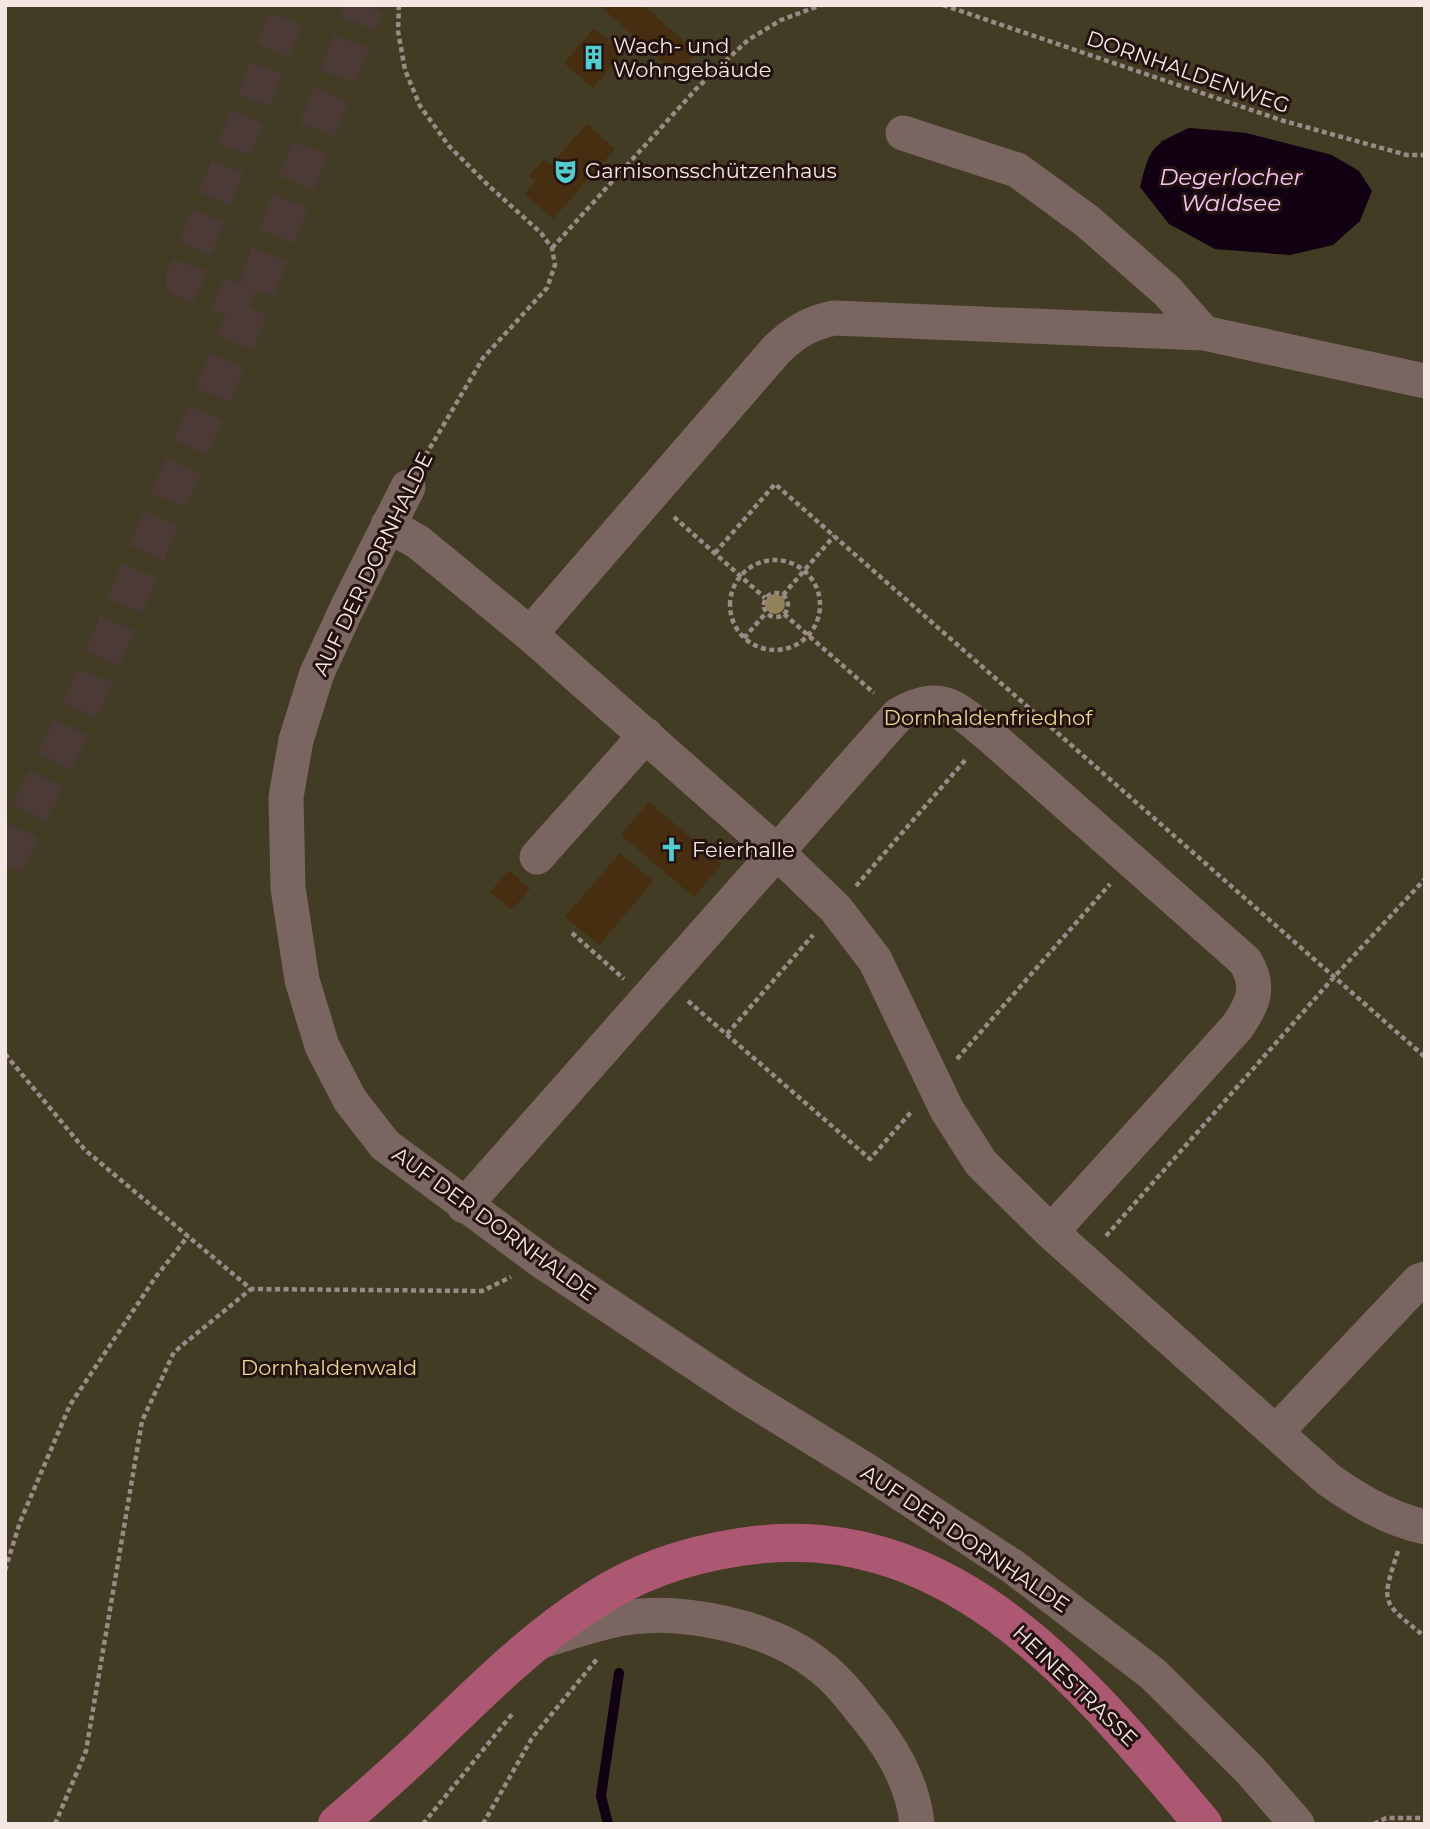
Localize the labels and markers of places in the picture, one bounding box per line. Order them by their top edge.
place label: Wach- und Wohngebäude [613,33,771,82]
building icon: Wach- und Wohngebäude [579,44,607,72]
theatre icon: Garnisonsschützenhaus [551,157,579,185]
place label: Garnisonsschützenhaus [585,158,837,183]
church icon: Feierhalle [658,836,686,864]
place label: Feierhalle [692,837,795,862]

